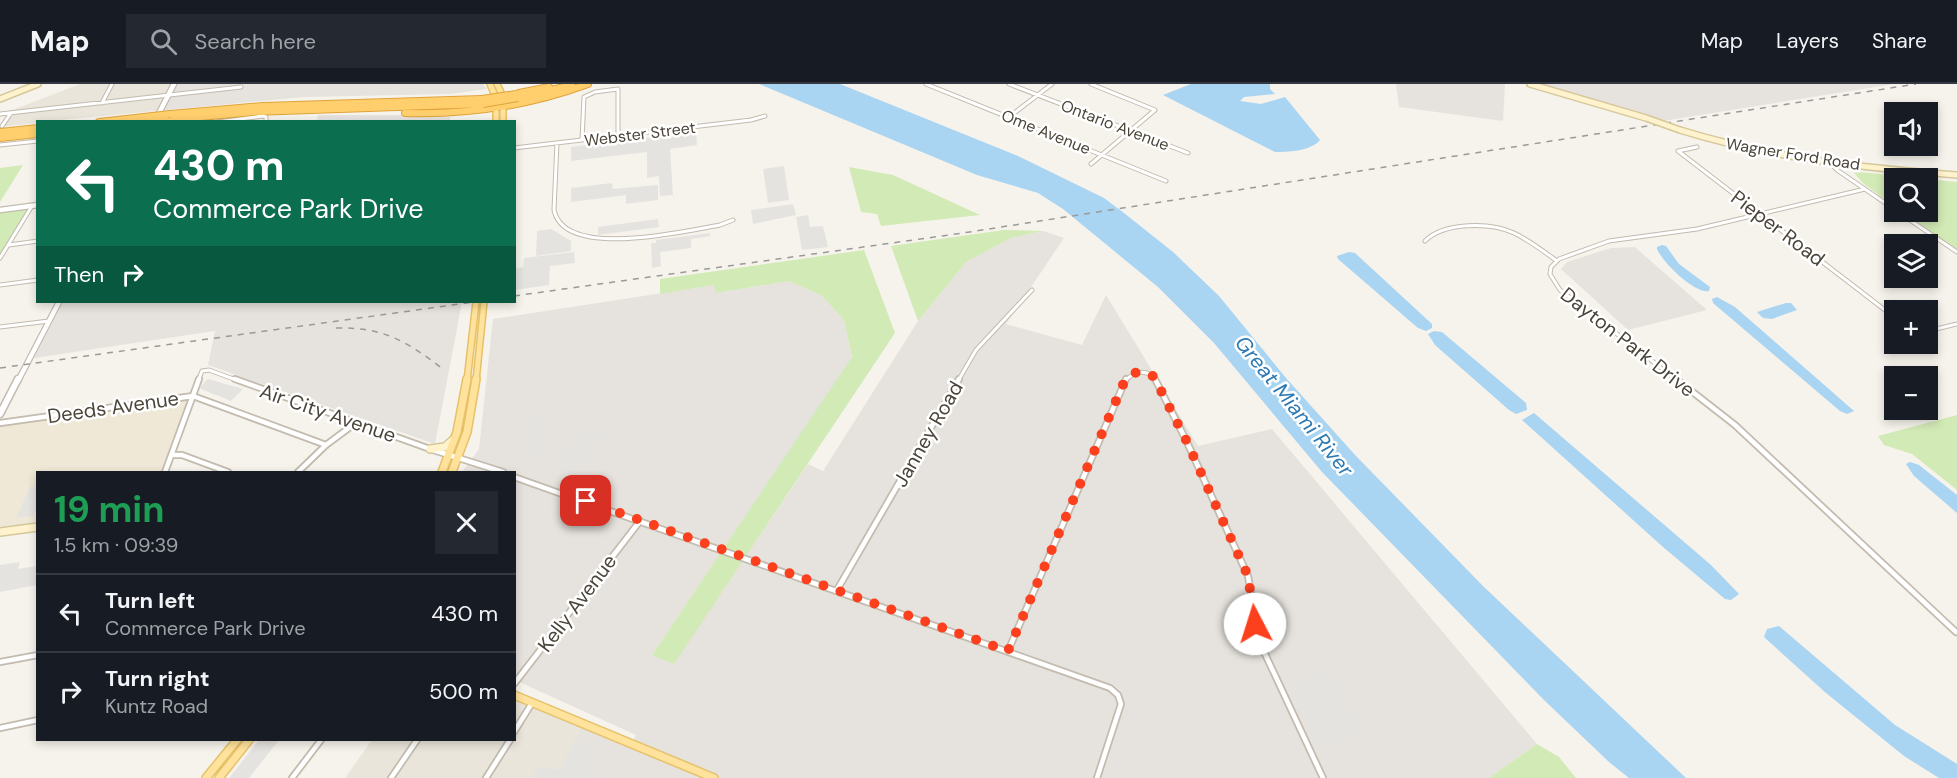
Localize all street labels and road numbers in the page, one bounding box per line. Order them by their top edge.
street label: Ontario Avenue [1058,95,1172,155]
street label: Ome Avenue [998,105,1094,159]
street label: Webster Street [583,117,697,151]
street label: Wagner Ford Road [1724,133,1862,175]
street label: Pieper Road [1726,184,1830,272]
street label: Dayton Park Drive [1555,281,1701,403]
street label: Janney Road [887,376,969,492]
street label: Air City Avenue [257,378,399,448]
street label: Deeds Avenue [46,385,180,429]
street label: Kelly Avenue [532,549,622,657]

